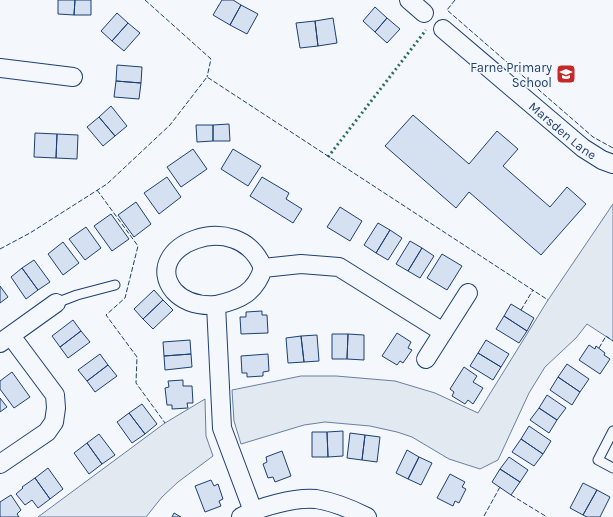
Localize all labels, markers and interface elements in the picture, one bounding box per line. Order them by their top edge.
place label: Farne Primary School [470,60,552,90]
school or university icon: Farne Primary School [555,63,577,85]
street label: Marsden Lane [526,99,599,163]

